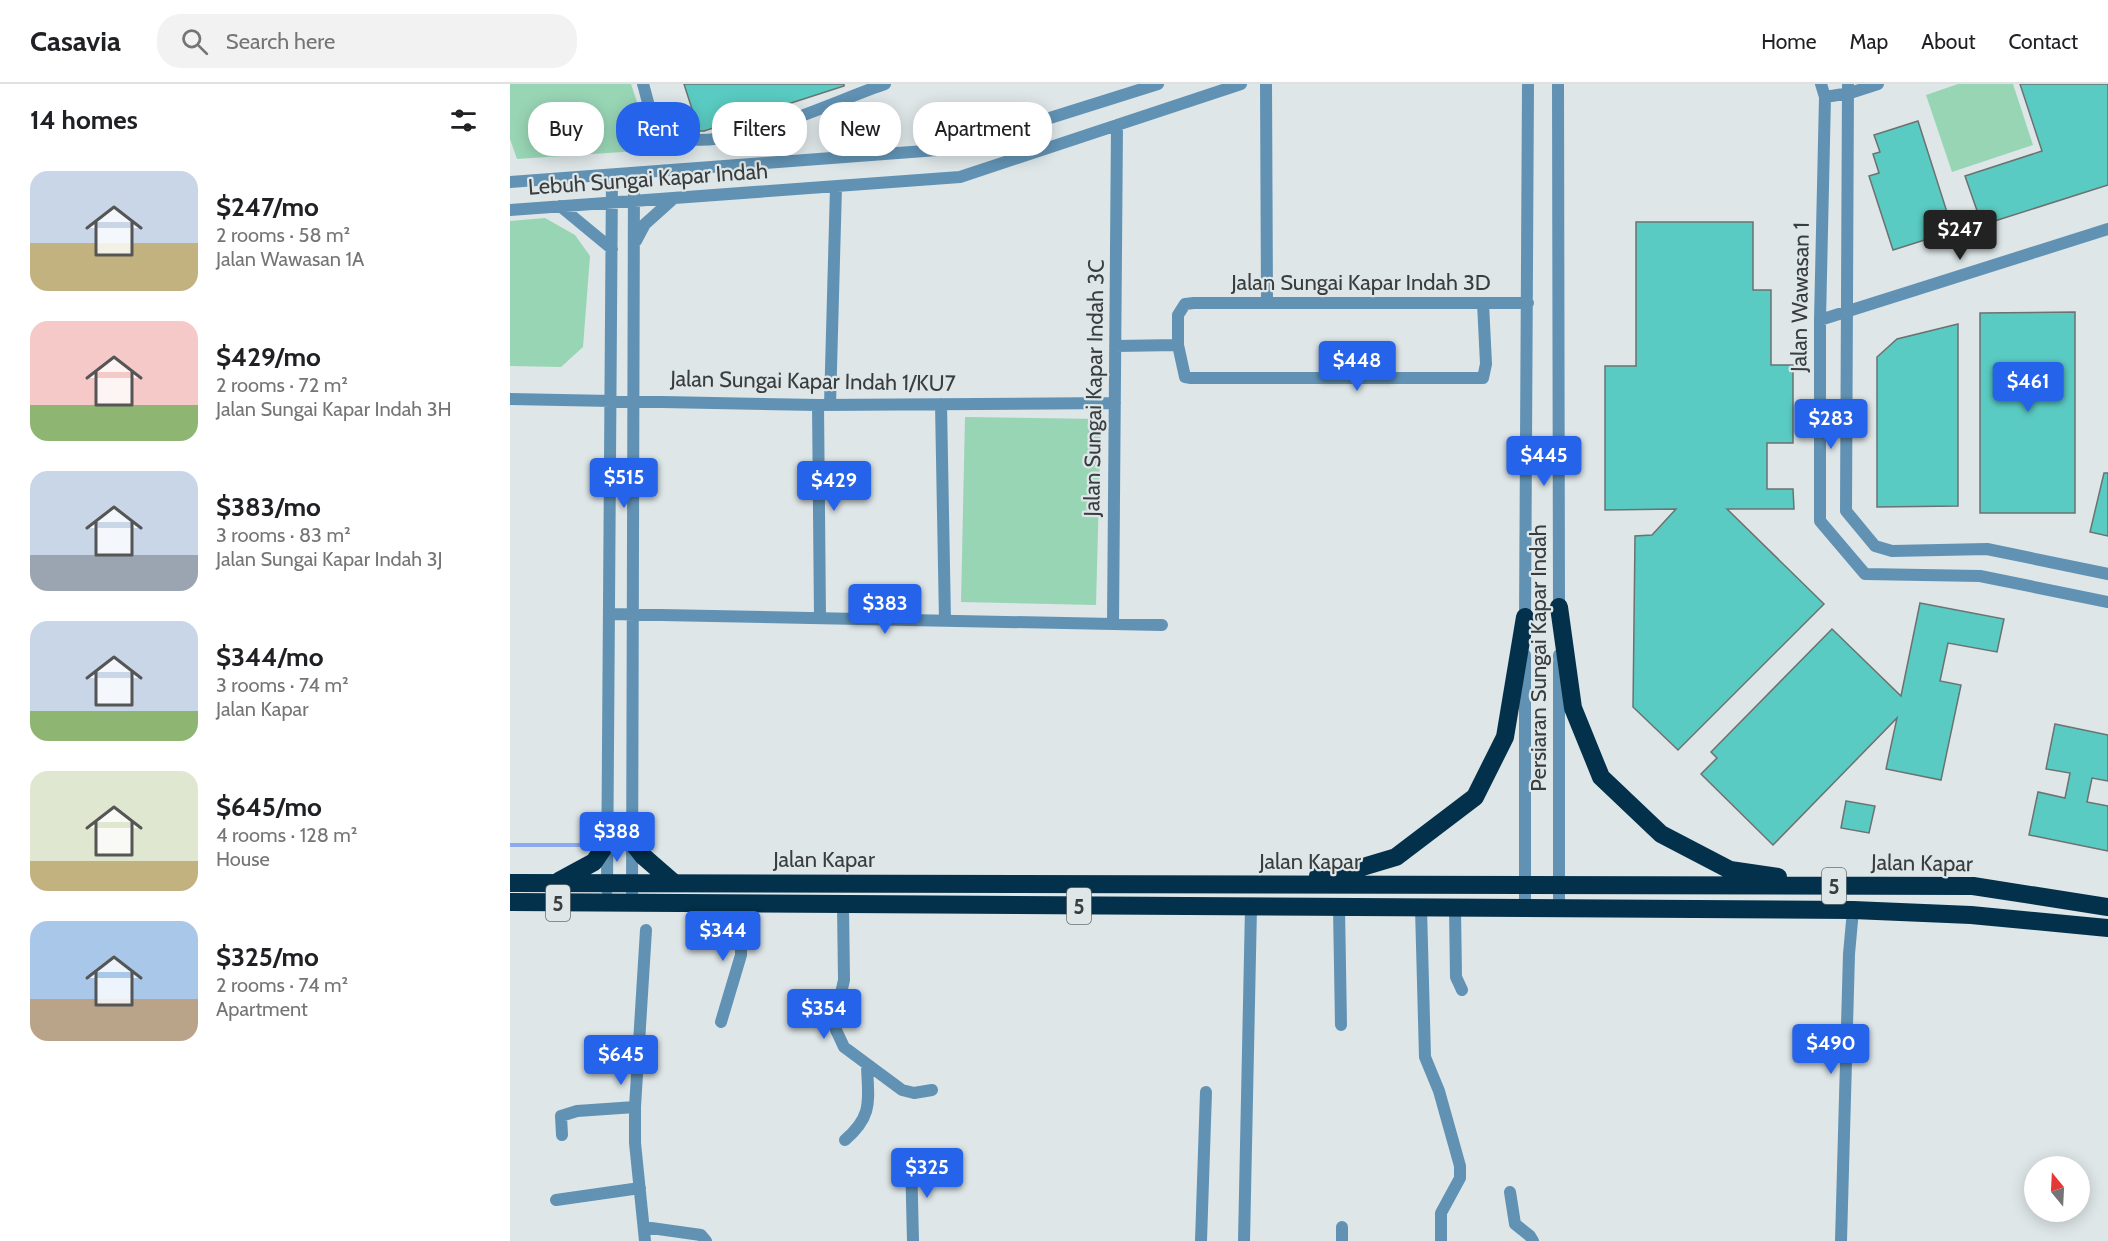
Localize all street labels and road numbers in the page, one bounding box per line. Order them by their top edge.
street label: Lebuh Sungai Kapar Indah [527,157,769,201]
street label: Jalan Wawasan 1 [1785,222,1815,373]
street label: Jalan Sungai Kapar Indah 3C [1078,259,1110,518]
street label: Jalan Sungai Kapar Indah 3D [1230,269,1491,296]
street label: Jalan Sungai Kapar Indah 1/KU7 [669,365,956,397]
street label: Persiaran Sungai Kapar Indah [1525,524,1552,792]
street label: Jalan Kapar [772,846,875,873]
street label: Jalan Kapar [1258,848,1361,875]
street label: Jalan Kapar [1870,849,1973,877]
road number: 5 [1822,868,1846,904]
road number: 5 [546,885,570,921]
road number: 5 [1067,888,1091,924]

